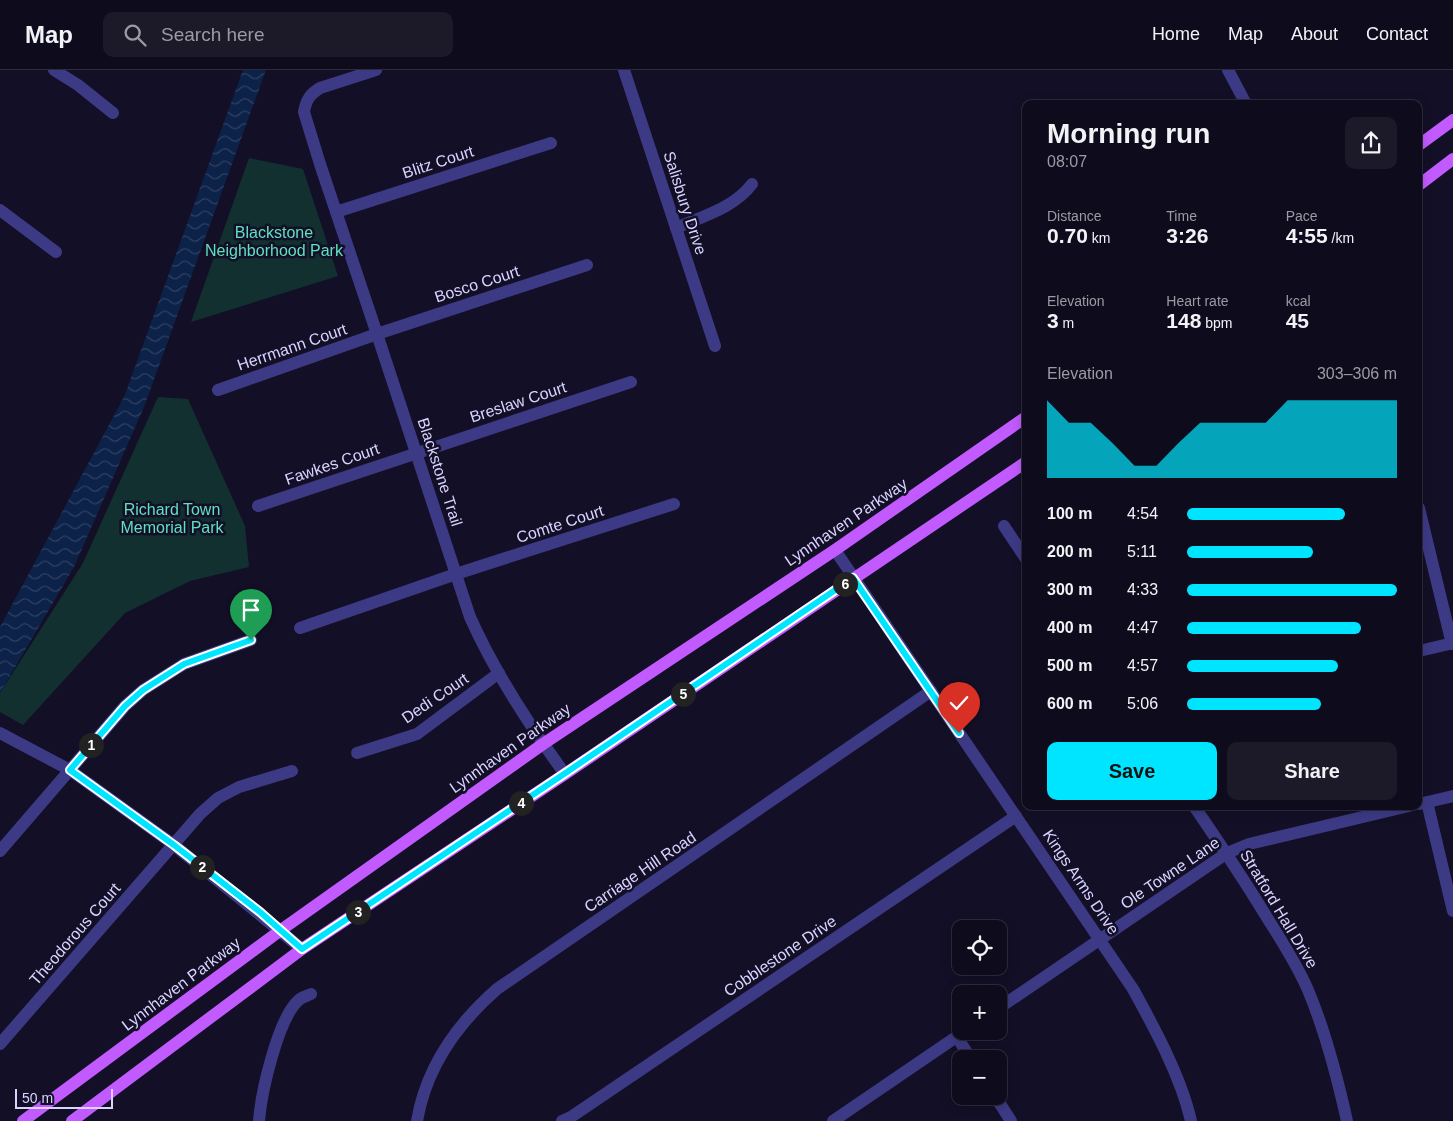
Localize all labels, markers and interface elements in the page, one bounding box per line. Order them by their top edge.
search box [103,12,453,57]
text: Map [25,21,73,48]
icon: search [121,21,149,49]
text: Search here [161,24,265,45]
text: Home [1152,24,1200,44]
text: Map [1228,24,1263,44]
text: About [1291,24,1338,44]
text: Contact [1366,24,1428,44]
button: share [1345,117,1397,169]
text: Morning run [1047,118,1210,149]
street label: Blitz Court [400,142,476,181]
street label: Salisbury Drive [660,149,710,257]
text: 08:07 [1047,153,1087,170]
text: Distance [1047,208,1101,224]
text: Time [1166,208,1197,224]
text: Pace [1286,208,1318,224]
park label: Blackstone Neighborhood Park [205,224,344,259]
text: 0.70 [1047,224,1088,247]
text: 3:26 [1166,224,1208,247]
text: 4:55 [1286,224,1328,247]
text: km [1088,230,1110,246]
text: /km [1328,230,1354,246]
street label: Bosco Court [433,262,522,306]
text: Elevation [1047,293,1105,309]
text: Heart rate [1166,293,1229,309]
text: kcal [1286,293,1311,309]
text: 3 [1047,309,1059,332]
text: 148 [1166,309,1201,332]
text: 45 [1286,309,1309,332]
text: m [1059,315,1074,331]
text: bpm [1201,315,1233,331]
street label: Herrmann Court [235,320,350,374]
text: Elevation [1047,365,1113,382]
text: 303–306 m [1317,365,1397,382]
street label: Breslaw Court [468,378,569,426]
street label: Blackstone Trail [414,416,466,528]
street label: Fawkes Court [283,440,382,488]
street label: Lynnhaven Parkway [782,475,910,569]
park label: Richard Town Memorial Park [120,501,225,536]
street label: Comte Court [514,502,606,546]
text: 100 m [1047,505,1092,522]
text: 4:54 [1127,505,1158,522]
text: 200 m [1047,543,1092,560]
text: 5:11 [1127,543,1157,560]
pin: 6 [832,572,858,596]
text: 6 [842,576,849,592]
text: 300 m [1047,581,1092,598]
text: 4:33 [1127,581,1158,598]
pin [230,589,272,640]
icon: arrive [237,596,265,624]
text: 400 m [1047,619,1092,636]
text: 4:47 [1127,619,1158,636]
text: 500 m [1047,657,1092,674]
text: 4:57 [1127,657,1158,674]
street label: Dedi Court [399,669,472,726]
pin: 5 [670,682,696,706]
pin [938,682,980,733]
text: 5 [680,686,687,702]
icon: check [945,689,973,717]
text: 600 m [1047,695,1092,712]
text: 5:06 [1127,695,1158,712]
street label: Lynnhaven Parkway [446,700,574,796]
pin: 1 [78,732,104,758]
text: 1 [88,737,95,753]
button: Save [1047,742,1217,800]
button: Share [1227,742,1397,800]
pin: 4 [508,790,534,816]
text: 4 [518,795,525,811]
street label: Kings Arms Drive [1040,826,1122,938]
street label: Carriage Hill Road [581,828,699,916]
street label: Ole Towne Lane [1117,834,1223,912]
street label: Stratford Hall Drive [1237,847,1321,971]
pin: 2 [190,854,214,880]
text: 2 [199,859,206,875]
street label: Theodorous Court [26,879,124,988]
pin: 3 [346,900,370,924]
text: 3 [355,904,362,920]
street label: Cobblestone Drive [721,912,839,1000]
map controls [952,920,1007,1105]
button: locate [952,920,1007,975]
street label: Lynnhaven Parkway [119,934,243,1034]
button: + [952,985,1007,1040]
button: − [952,1050,1007,1105]
scale bar [15,1086,112,1109]
text: 50 m [22,1090,53,1106]

